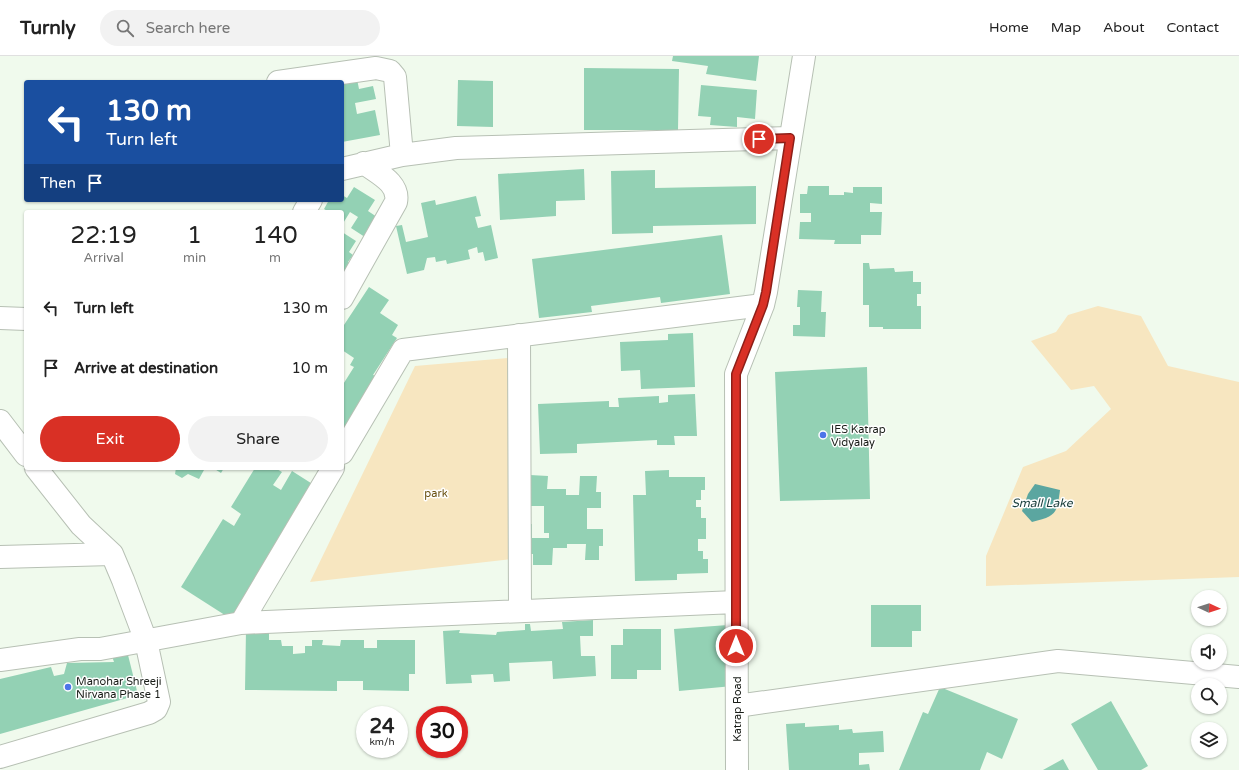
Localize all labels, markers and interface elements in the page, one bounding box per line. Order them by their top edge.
search box [100,10,380,46]
text: Turnly [20,17,76,39]
icon: search [114,17,136,39]
text: Search here [146,19,230,37]
text: Home [989,19,1029,36]
text: Map [1051,19,1081,36]
text: About [1103,19,1145,36]
text: Contact [1167,19,1219,36]
text: 130 m [106,94,192,128]
icon: left [40,96,92,148]
pin [742,122,776,156]
text: Turn left [106,128,178,150]
icon: arrive [748,128,770,150]
icon: arrive [84,172,106,194]
text: Then [40,174,76,192]
text: 22:19 [70,221,137,250]
text: 1 [187,221,202,250]
text: 140 [252,221,298,250]
text: Arrival [83,250,124,266]
text: min [183,250,206,266]
text: m [269,250,281,266]
icon: left [40,297,62,319]
text: Turn left [74,299,134,317]
text: 130 m [282,299,328,317]
icon: arrive [40,357,62,379]
text: Arrive at destination [74,359,218,377]
text: 10 m [291,359,328,377]
button: Exit [40,416,180,462]
button: Share [188,416,328,462]
place label: IES Katrap Vidyalay [831,423,886,449]
marker: IES Katrap Vidyalay [818,430,828,440]
park label: park [424,487,448,500]
water label: Small Lake [1011,496,1074,510]
north arrow [1191,590,1227,626]
map controls [1191,590,1227,758]
position arrow [715,625,757,667]
button: sound [1191,634,1227,670]
place label: Manohar Shreeji Nirvana Phase 1 [76,675,162,701]
street label: Katrap Road [731,676,744,742]
button: search [1191,678,1227,714]
marker: Manohar Shreeji Nirvana Phase 1 [63,682,73,692]
speed limit sign: 30 [416,706,468,758]
text: 24 [369,715,395,739]
button: layers [1191,722,1227,758]
text: km/h [369,736,395,748]

